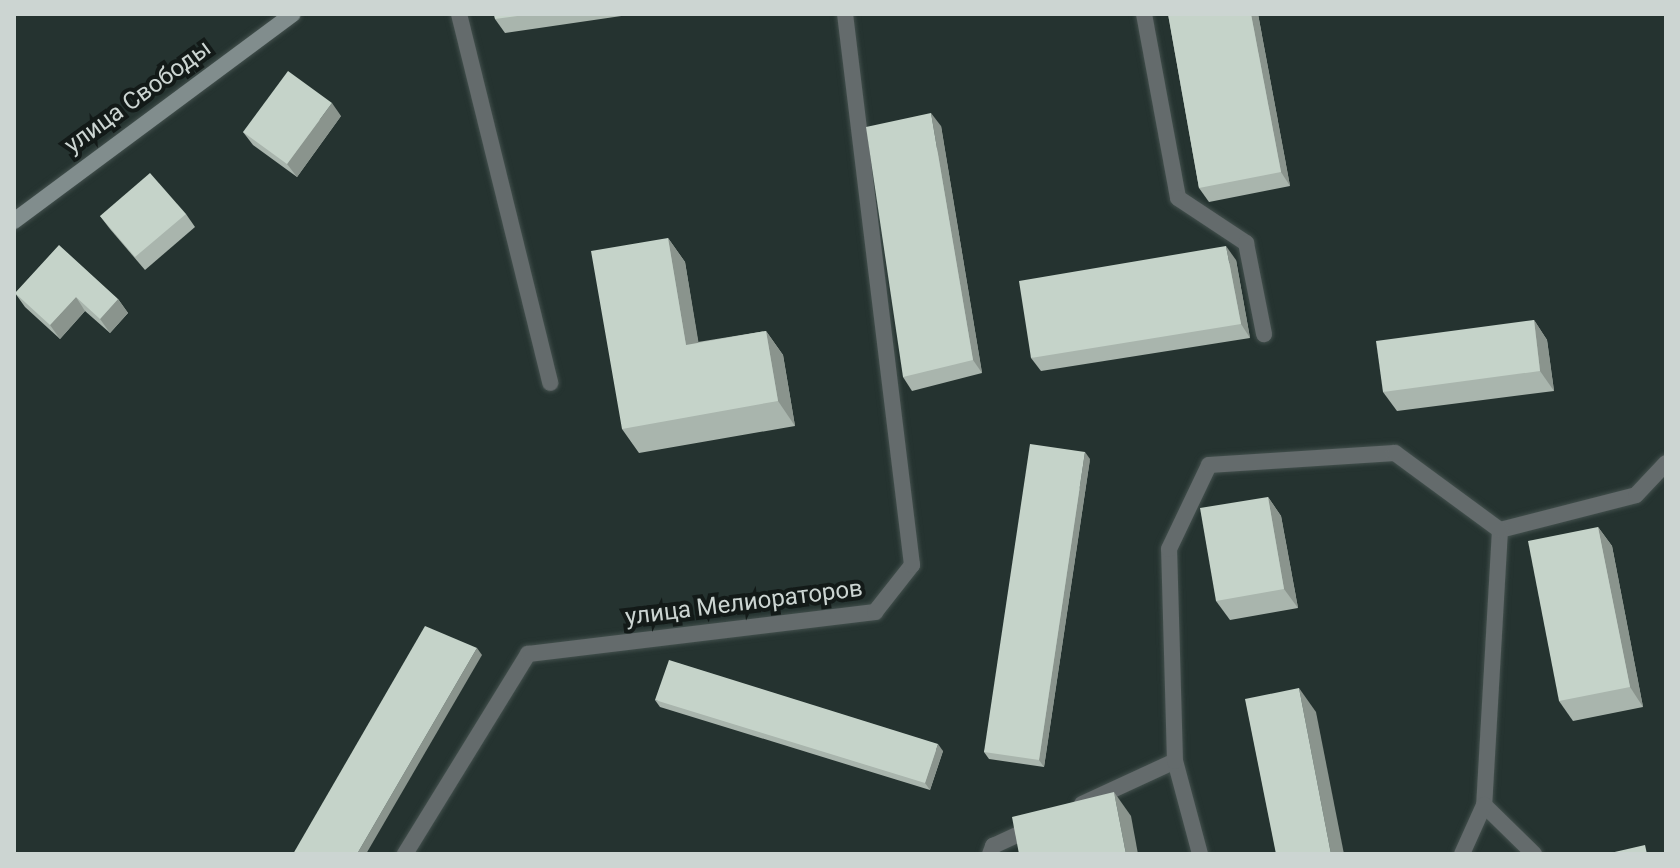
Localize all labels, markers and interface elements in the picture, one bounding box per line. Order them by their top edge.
street label: улица Свободы [59,34,217,160]
street label: улица Мелиораторов [624,574,864,632]

